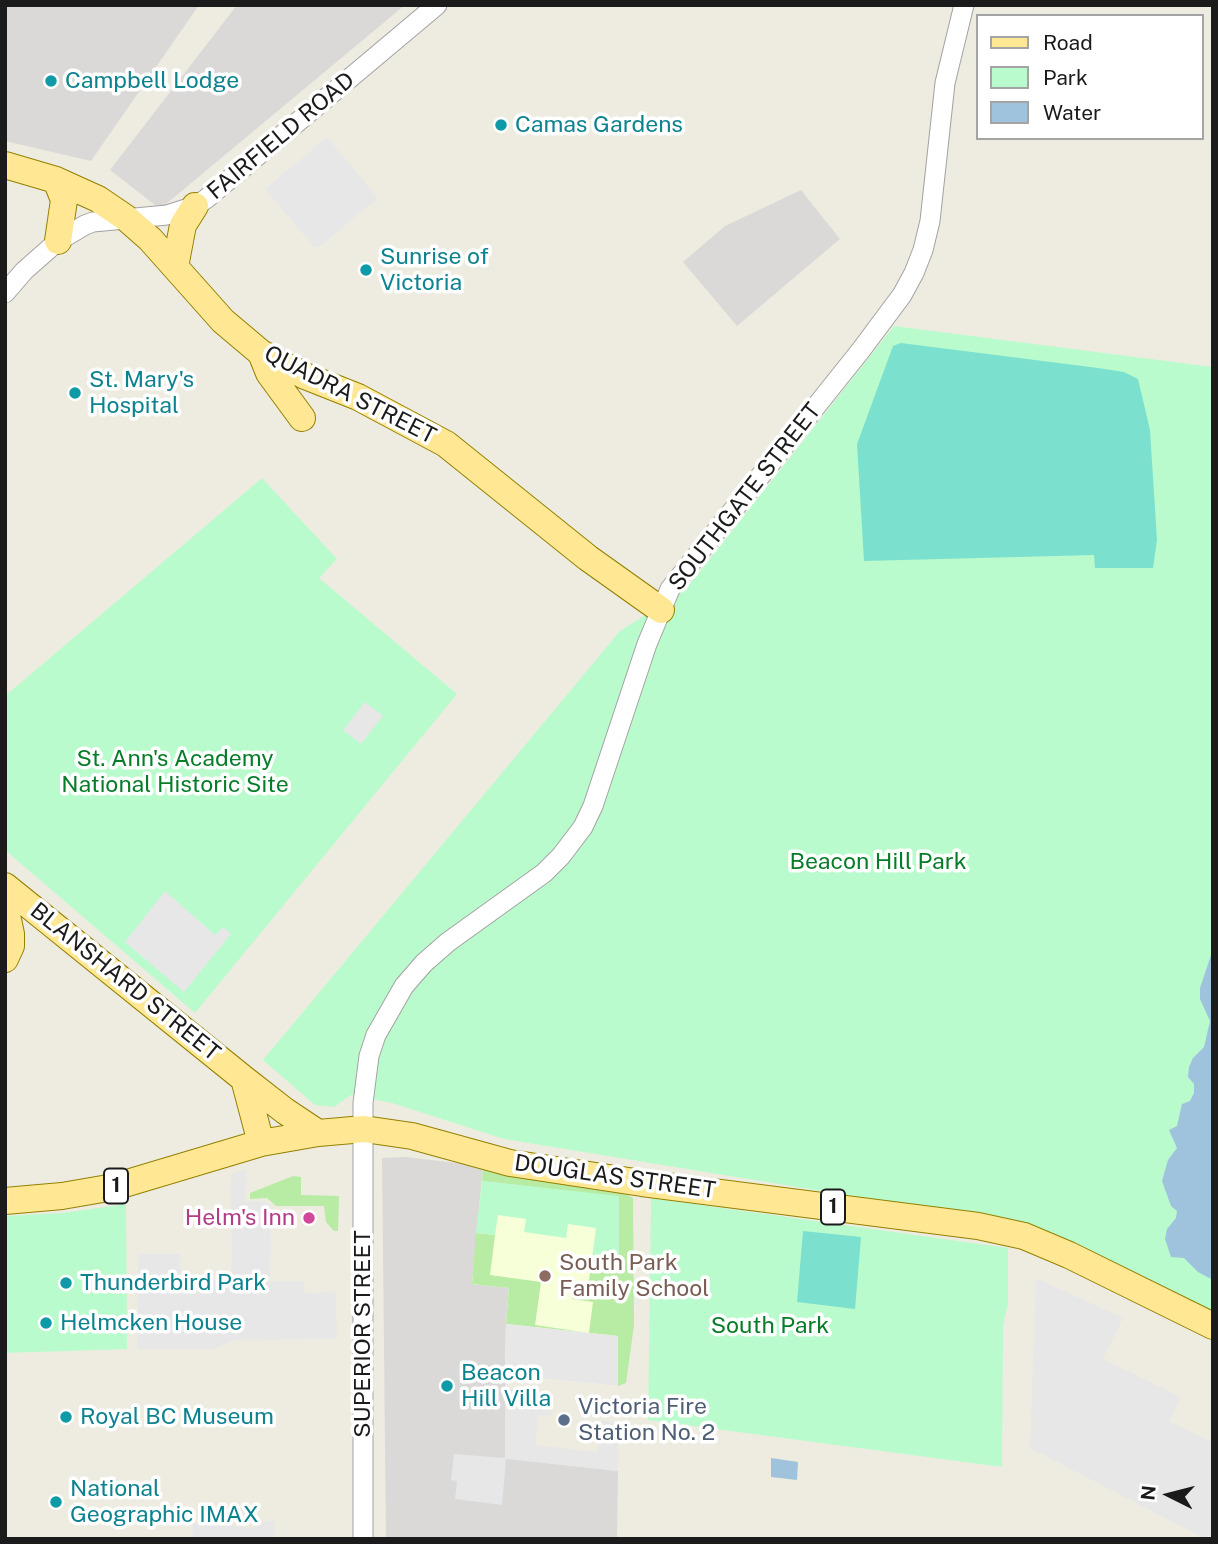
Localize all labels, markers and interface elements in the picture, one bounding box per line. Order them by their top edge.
legend [976,14,1204,140]
text: Road [1043,30,1093,55]
text: Park [1043,65,1088,90]
street label: FAIRFIELD ROAD [202,66,360,206]
place label: Campbell Lodge [65,67,239,95]
marker: Campbell Lodge [43,73,59,89]
text: Water [1043,100,1101,125]
place label: Camas Gardens [515,111,683,139]
marker: Camas Gardens [493,117,509,133]
place label: Sunrise of Victoria [380,243,489,297]
marker: Sunrise of Victoria [358,262,374,278]
street label: QUADRA STREET [260,340,440,450]
place label: St. Mary's Hospital [89,366,194,420]
marker: St. Mary's Hospital [67,385,83,401]
street label: SOUTHGATE STREET [663,398,827,596]
park label: St. Ann's Academy National Historic Site [61,745,289,799]
park label: Beacon Hill Park [789,848,967,876]
street label: BLANSHARD STREET [25,897,225,1067]
street label: DOUGLAS STREET [513,1149,717,1205]
road number: 1 [104,1168,128,1204]
road number: 1 [821,1190,845,1224]
place label: Helm's Inn [185,1204,295,1232]
marker: Helm's Inn [301,1210,317,1226]
street label: SUPERIOR STREET [349,1230,377,1438]
place label: South Park Family School [559,1249,709,1303]
marker: South Park Family School [537,1268,553,1284]
place label: Thunderbird Park [80,1269,266,1297]
marker: Thunderbird Park [58,1275,74,1291]
place label: Helmcken House [60,1309,242,1337]
park label: South Park [711,1312,829,1340]
marker: Helmcken House [38,1315,54,1331]
place label: Beacon Hill Villa [461,1359,551,1413]
marker: Beacon Hill Villa [439,1378,455,1394]
place label: Victoria Fire Station No. 2 [578,1393,715,1447]
place label: Royal BC Museum [80,1403,274,1431]
marker: Royal BC Museum [58,1409,74,1425]
marker: Victoria Fire Station No. 2 [556,1412,572,1428]
north arrow [1134,1460,1204,1530]
place label: National Geographic IMAX [70,1475,259,1529]
text: N [1136,1484,1160,1501]
marker: National Geographic IMAX [48,1494,64,1510]

